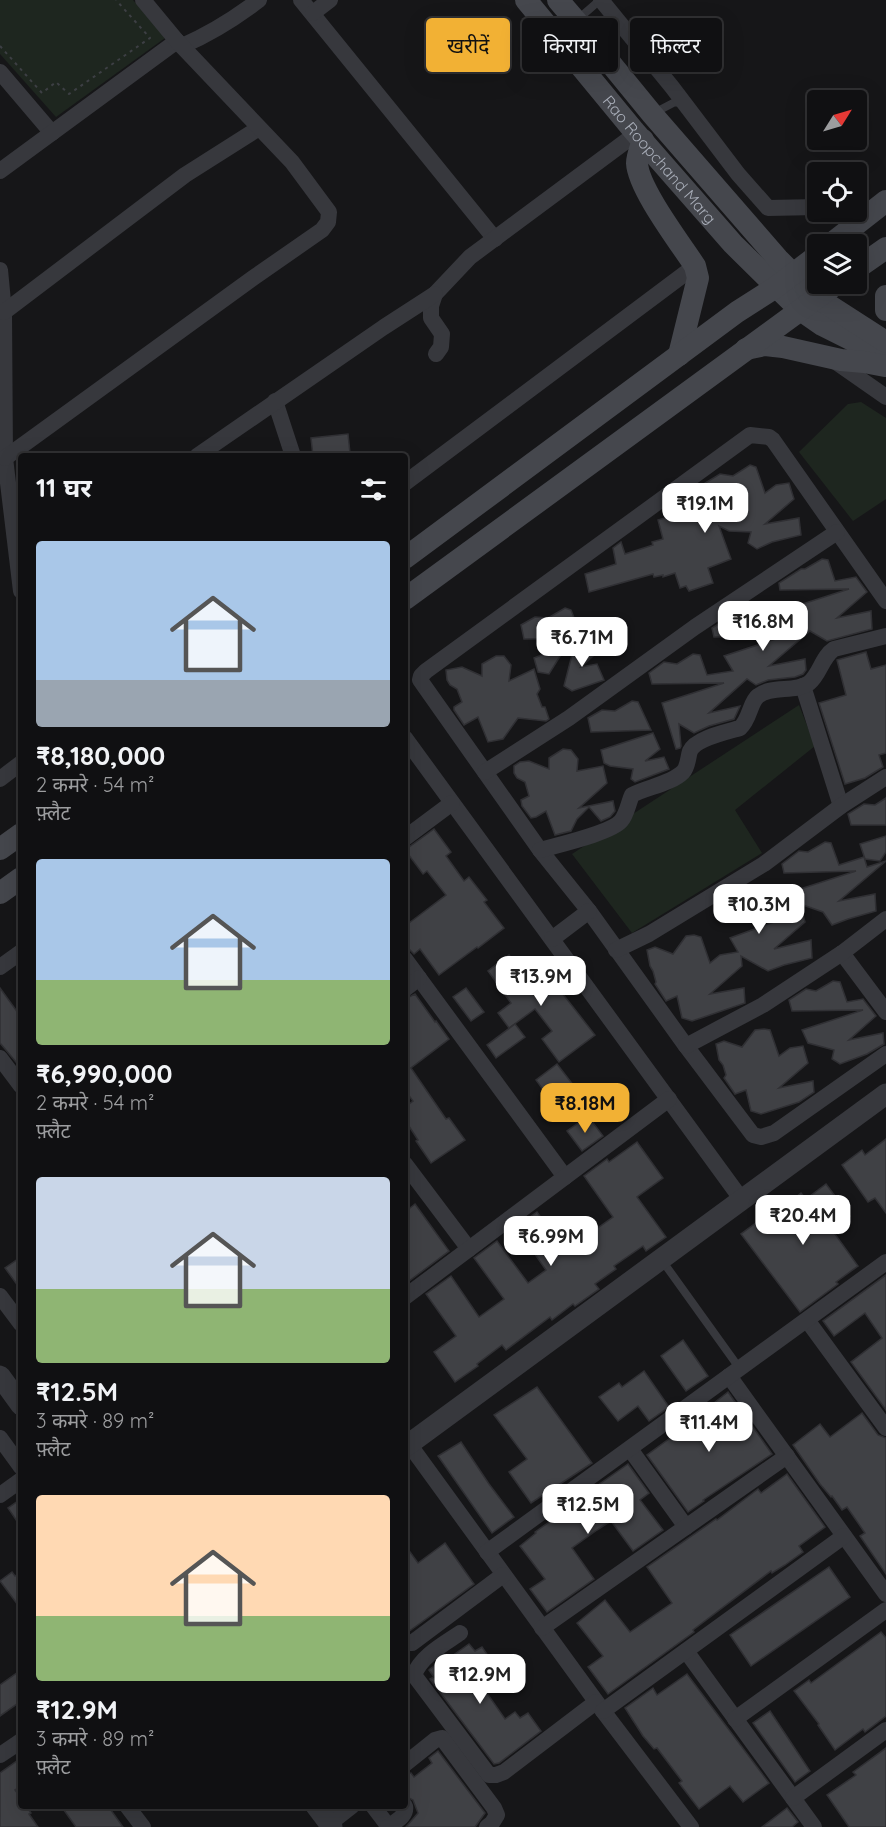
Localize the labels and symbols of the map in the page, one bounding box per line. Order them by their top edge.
north arrow [807,90,867,150]
street label: Rao Roopchand Marg [599,91,721,228]
pin: ₹19.1M [656,483,754,534]
pin: ₹16.8M [714,601,812,652]
pin: ₹6.71M [533,617,631,668]
pin: ₹10.3M [710,884,808,935]
pin: ₹13.9M [492,956,590,1007]
pin: ₹8.18M [536,1083,634,1134]
pin: ₹20.4M [754,1195,852,1246]
pin: ₹6.99M [502,1216,600,1267]
pin: ₹11.4M [660,1402,758,1453]
pin: ₹12.5M [539,1484,637,1535]
pin: ₹12.9M [431,1654,529,1705]

